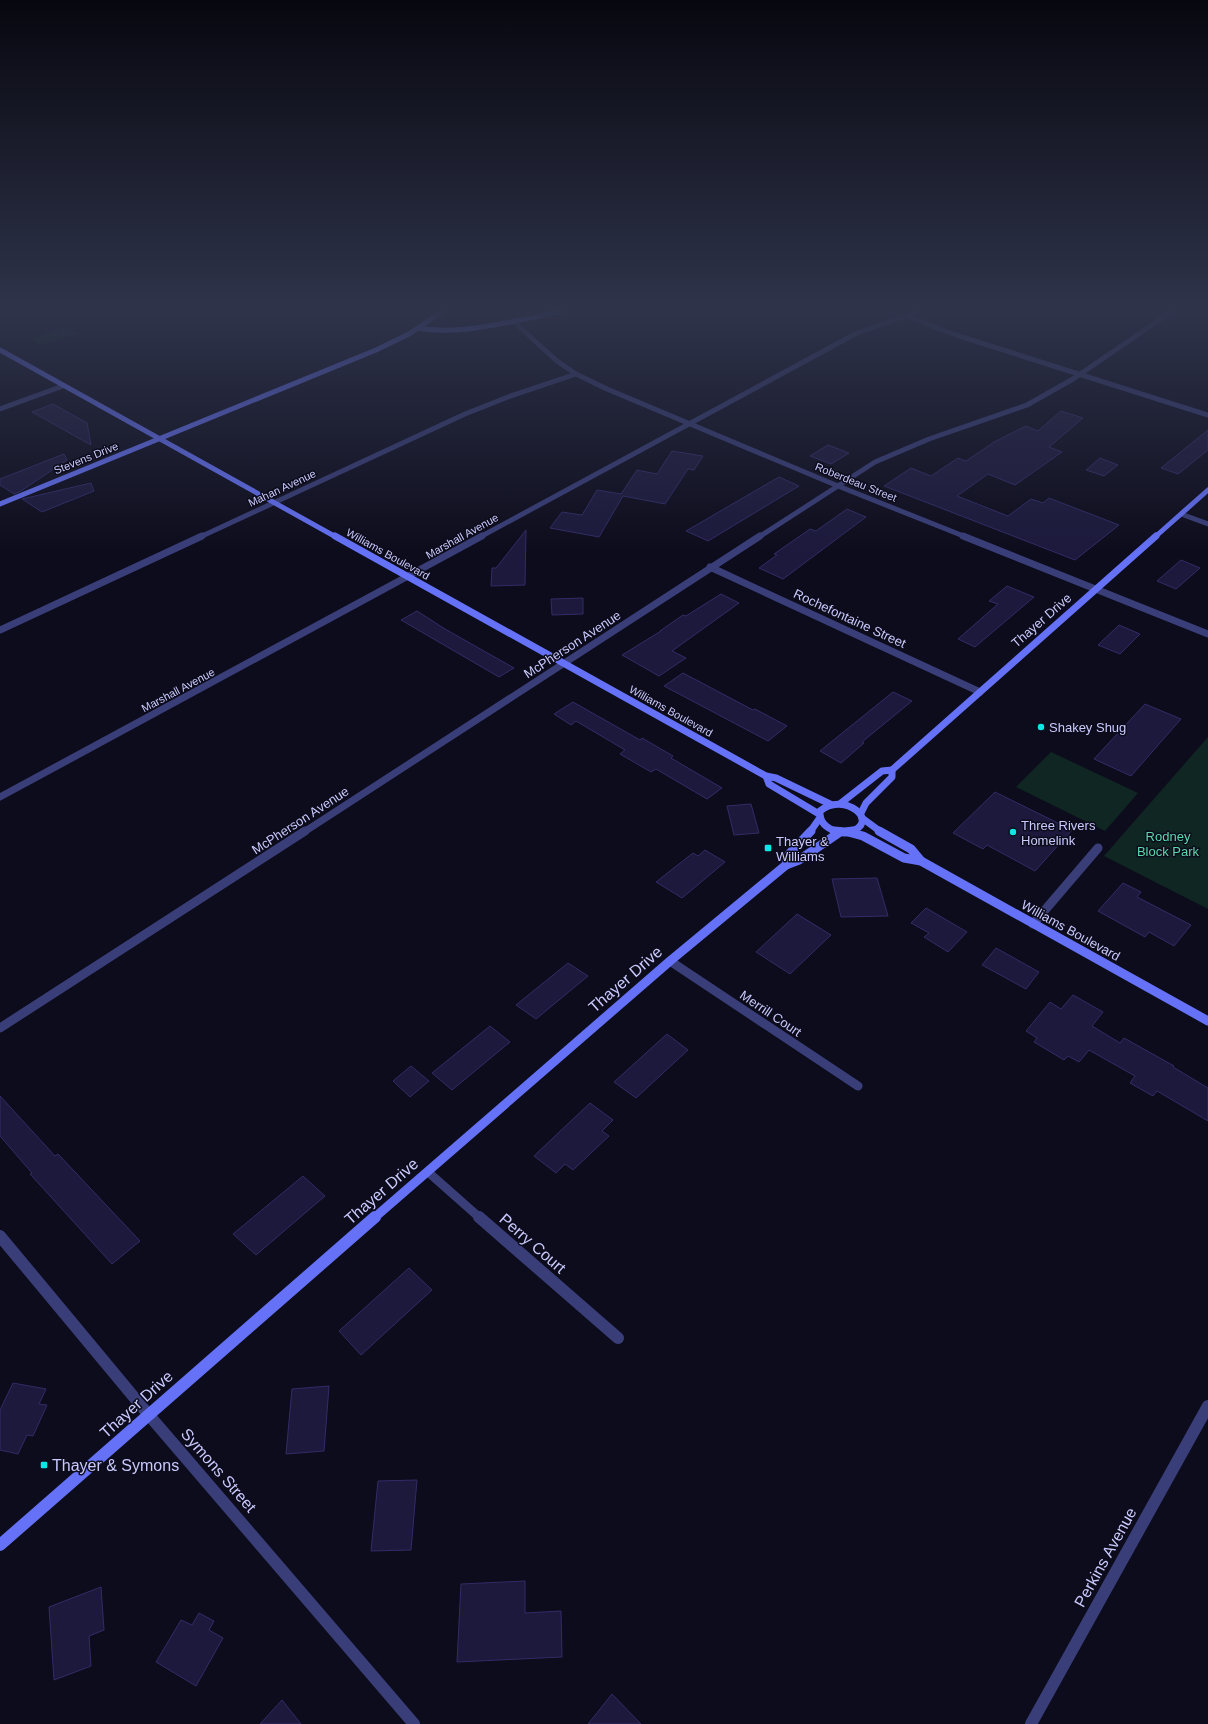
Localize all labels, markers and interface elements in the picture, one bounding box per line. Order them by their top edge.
street label: Stevens Drive [52,440,120,476]
street label: Roberdeau Street [813,460,899,504]
street label: Mahan Avenue [246,467,318,509]
street label: Marshall Avenue [424,511,500,561]
street label: Williams Boulevard [344,526,432,582]
street label: Rochefontaine Street [791,586,909,651]
street label: Thayer Drive [1008,590,1074,650]
street label: McPherson Avenue [521,607,624,681]
street label: Marshall Avenue [139,666,217,714]
street label: Williams Boulevard [627,683,715,739]
place label: Shakey Shug [1049,720,1126,735]
marker: Shakey Shug [1036,722,1046,732]
street label: McPherson Avenue [249,783,352,857]
place label: Three Rivers Homelink [1021,818,1096,848]
marker: Three Rivers Homelink [1008,827,1018,837]
park label: Rodney Block Park [1137,829,1200,859]
place label: Thayer & Williams [776,834,829,864]
marker: Thayer & Williams [763,843,773,853]
street label: Williams Boulevard [1019,897,1123,964]
street label: Thayer Drive [585,943,666,1016]
street label: Merrill Court [737,987,805,1040]
street label: Thayer Drive [341,1155,422,1228]
street label: Perry Court [496,1210,570,1277]
street label: Thayer Drive [97,1367,176,1441]
street label: Symons Street [178,1425,260,1516]
place label: Thayer & Symons [52,1457,179,1474]
marker: Thayer & Symons [39,1460,49,1470]
street label: Perkins Avenue [1071,1505,1140,1610]

